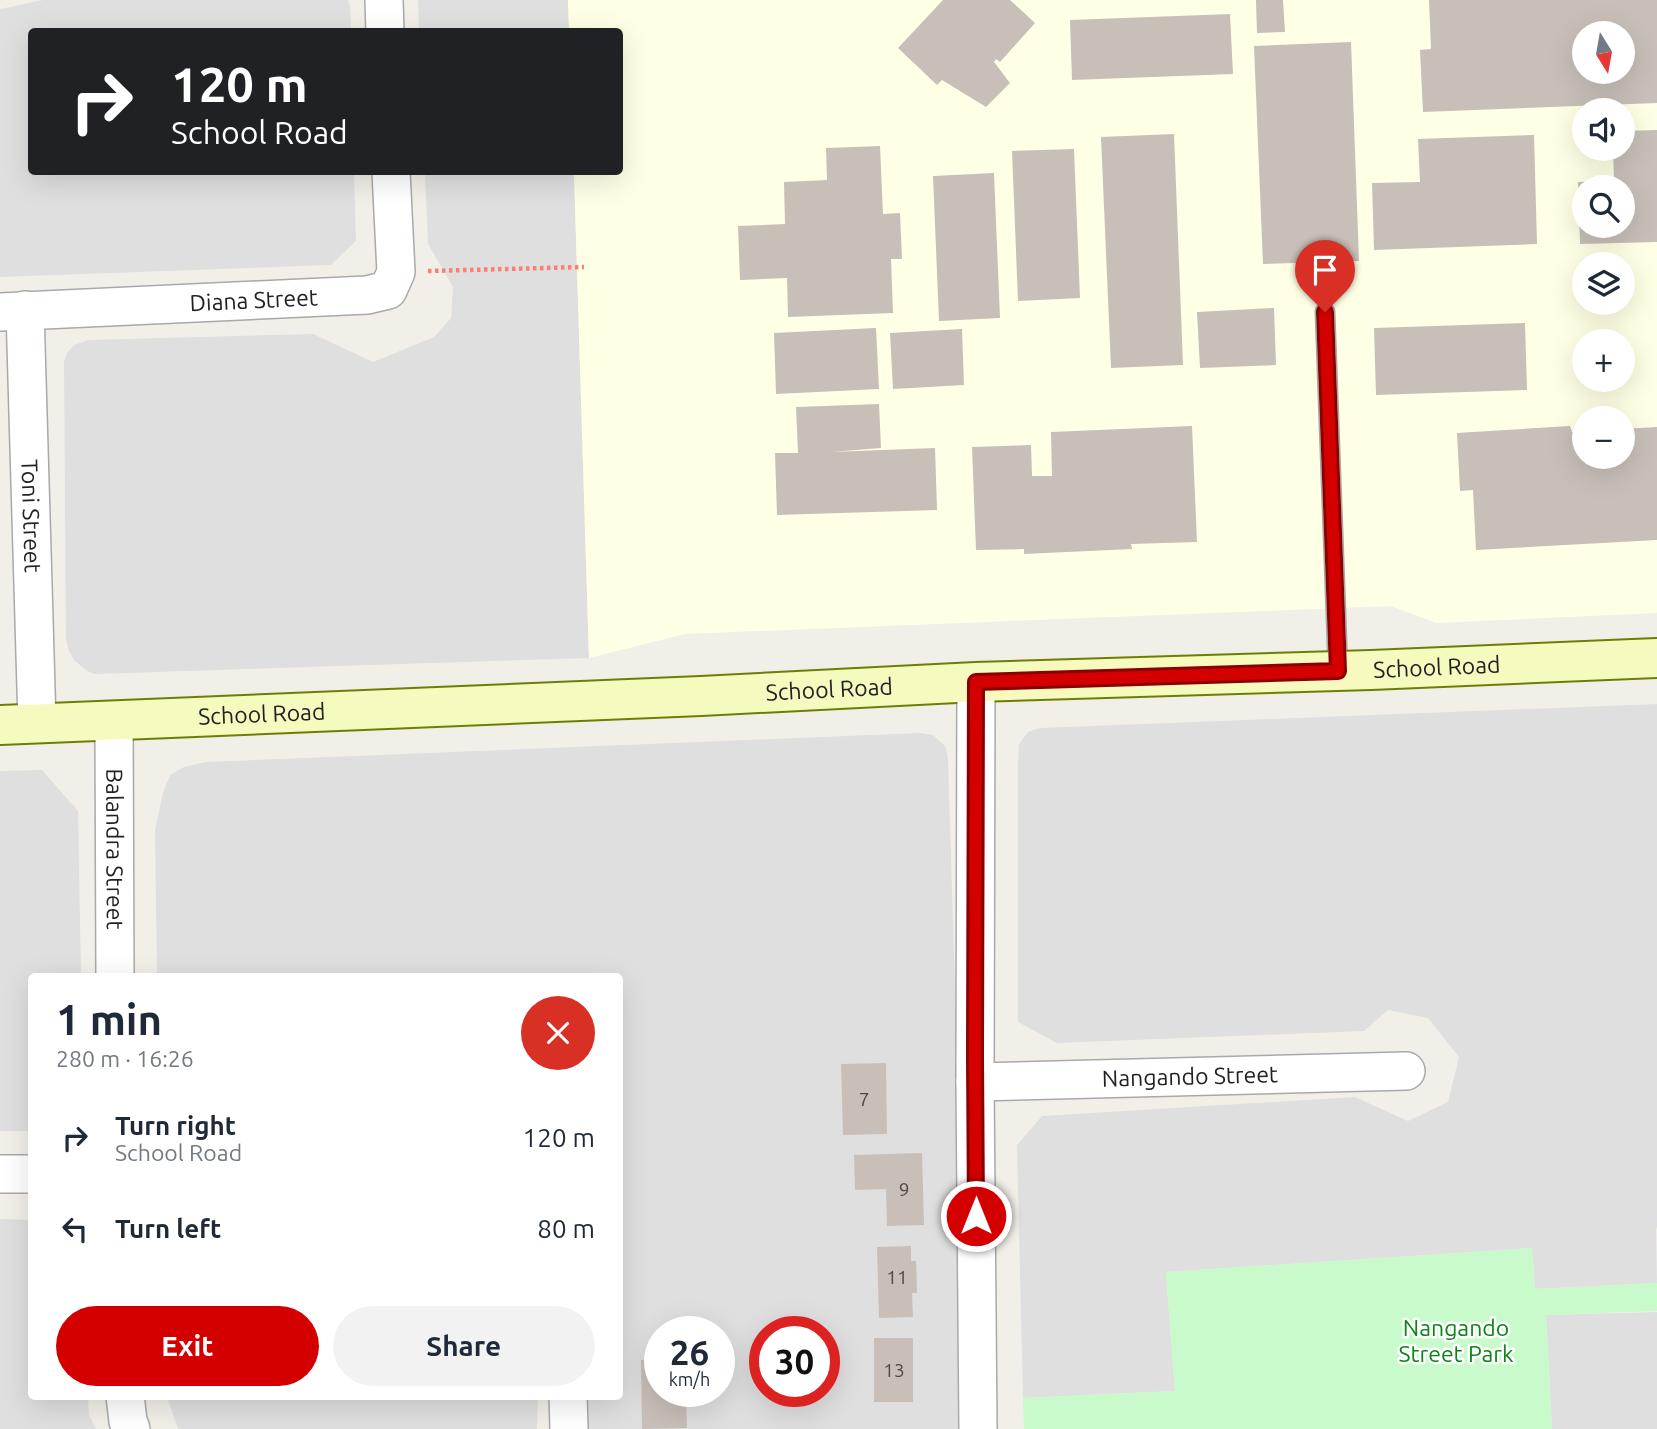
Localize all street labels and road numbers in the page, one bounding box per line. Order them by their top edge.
street label: Diana Street [189,284,318,315]
street label: Toni Street [17,459,46,573]
street label: School Road [1373,652,1501,682]
street label: School Road [765,673,893,705]
street label: School Road [198,699,326,729]
street label: Balandra Street [102,768,128,930]
street label: Nangando Street [1102,1061,1278,1091]

